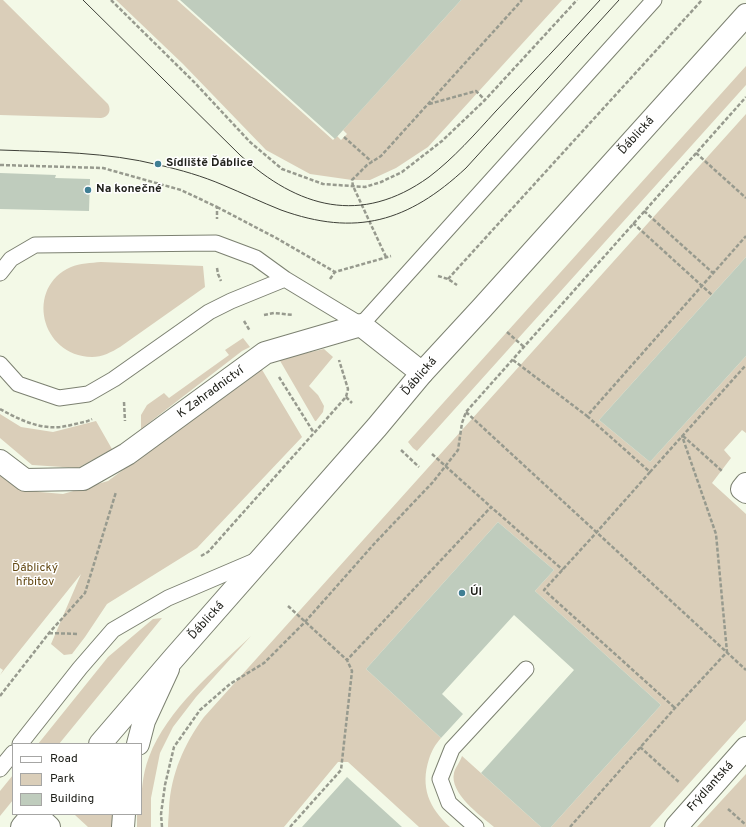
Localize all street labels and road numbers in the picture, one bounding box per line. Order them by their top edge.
street label: Ďáblická [616,114,658,158]
street label: Ďáblická [399,355,441,399]
street label: K Zahradnictví [175,364,247,422]
street label: Ďáblická [186,599,228,643]
street label: Frýdlantská [685,759,737,815]

